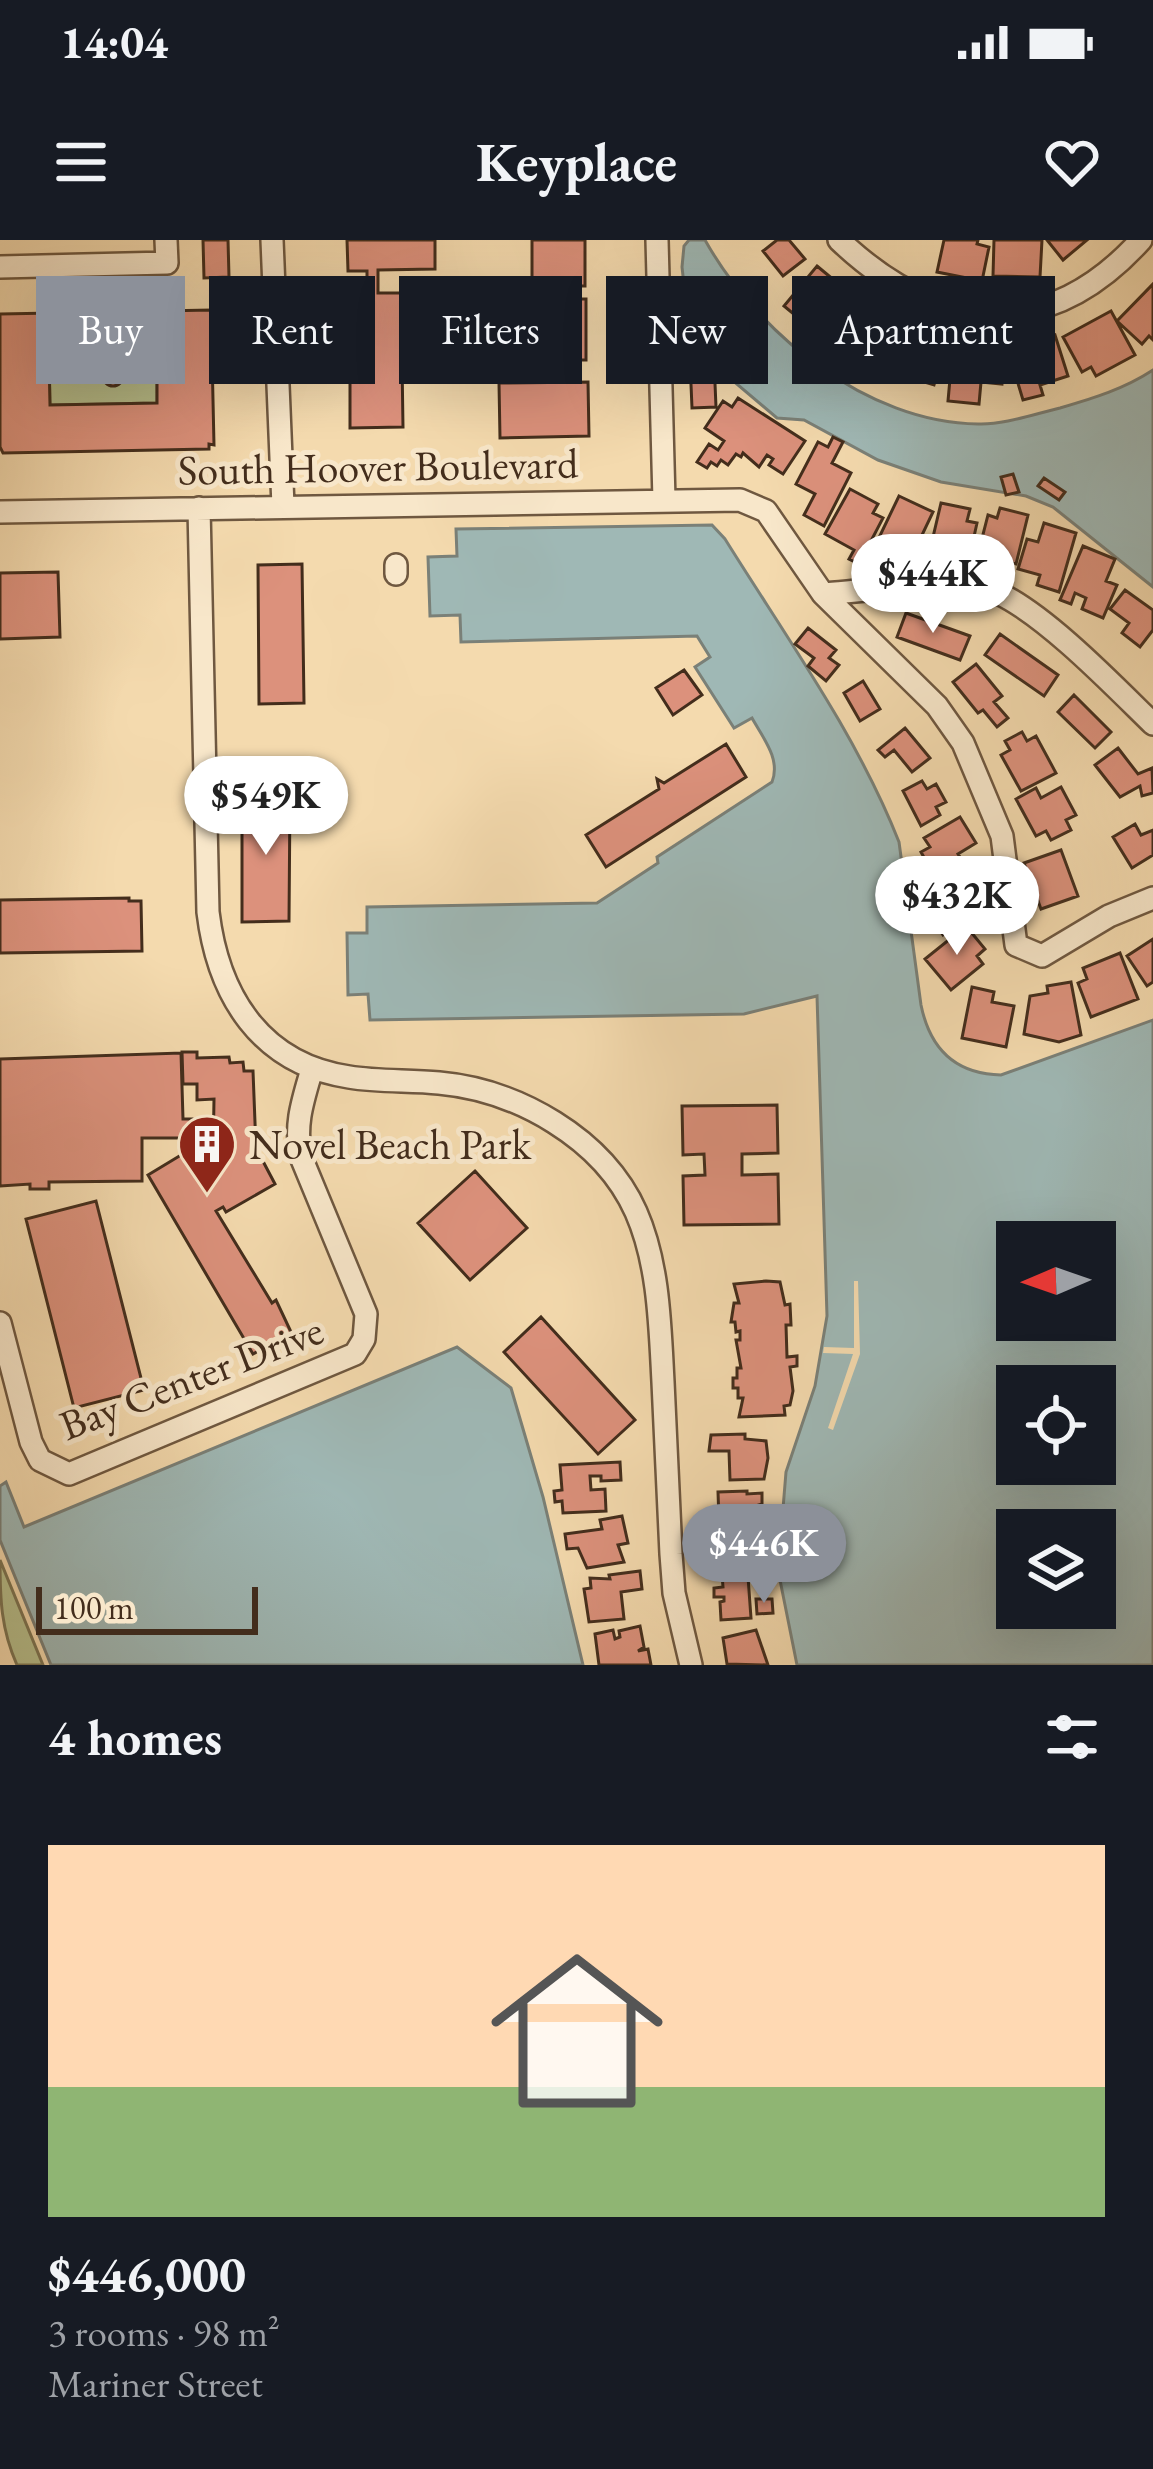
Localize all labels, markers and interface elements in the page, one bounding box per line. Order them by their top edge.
text: 14:04 [60,13,168,71]
text: Keyplace [476,127,677,197]
icon: menu [48,129,114,195]
icon: heart [1039,129,1105,195]
chip: Buy [36,276,185,384]
chip: Rent [209,276,375,384]
chip: Filters [399,276,582,384]
chip: New [606,276,768,384]
chip: Apartment [792,276,1055,384]
street label: South Hoover Boulevard [177,435,580,497]
pin: $444K [849,534,1017,636]
text: $444K [878,547,988,598]
pin: $549K [182,756,350,858]
text: $549K [211,769,321,820]
pin: $432K [873,856,1041,958]
text: $432K [902,869,1012,920]
building icon: Novel Beach Park [176,1113,238,1195]
place label: Novel Beach Park [249,1117,532,1172]
north arrow [996,1221,1116,1341]
map controls [996,1221,1116,1629]
street label: Bay Center Drive [52,1302,331,1453]
button: locate [996,1365,1116,1485]
pin: $446K [680,1504,848,1606]
button: layers [996,1509,1116,1629]
text: $446K [709,1517,819,1568]
scale bar [36,1581,258,1634]
text: 100 m [54,1586,134,1629]
text: 4 homes [48,1704,222,1770]
icon: filters [1039,1704,1105,1770]
icon: home [469,1923,685,2139]
text: $446,000 [48,2241,246,2307]
text: 3 rooms · 98 m² [48,2307,280,2358]
text: Mariner Street [48,2358,263,2409]

